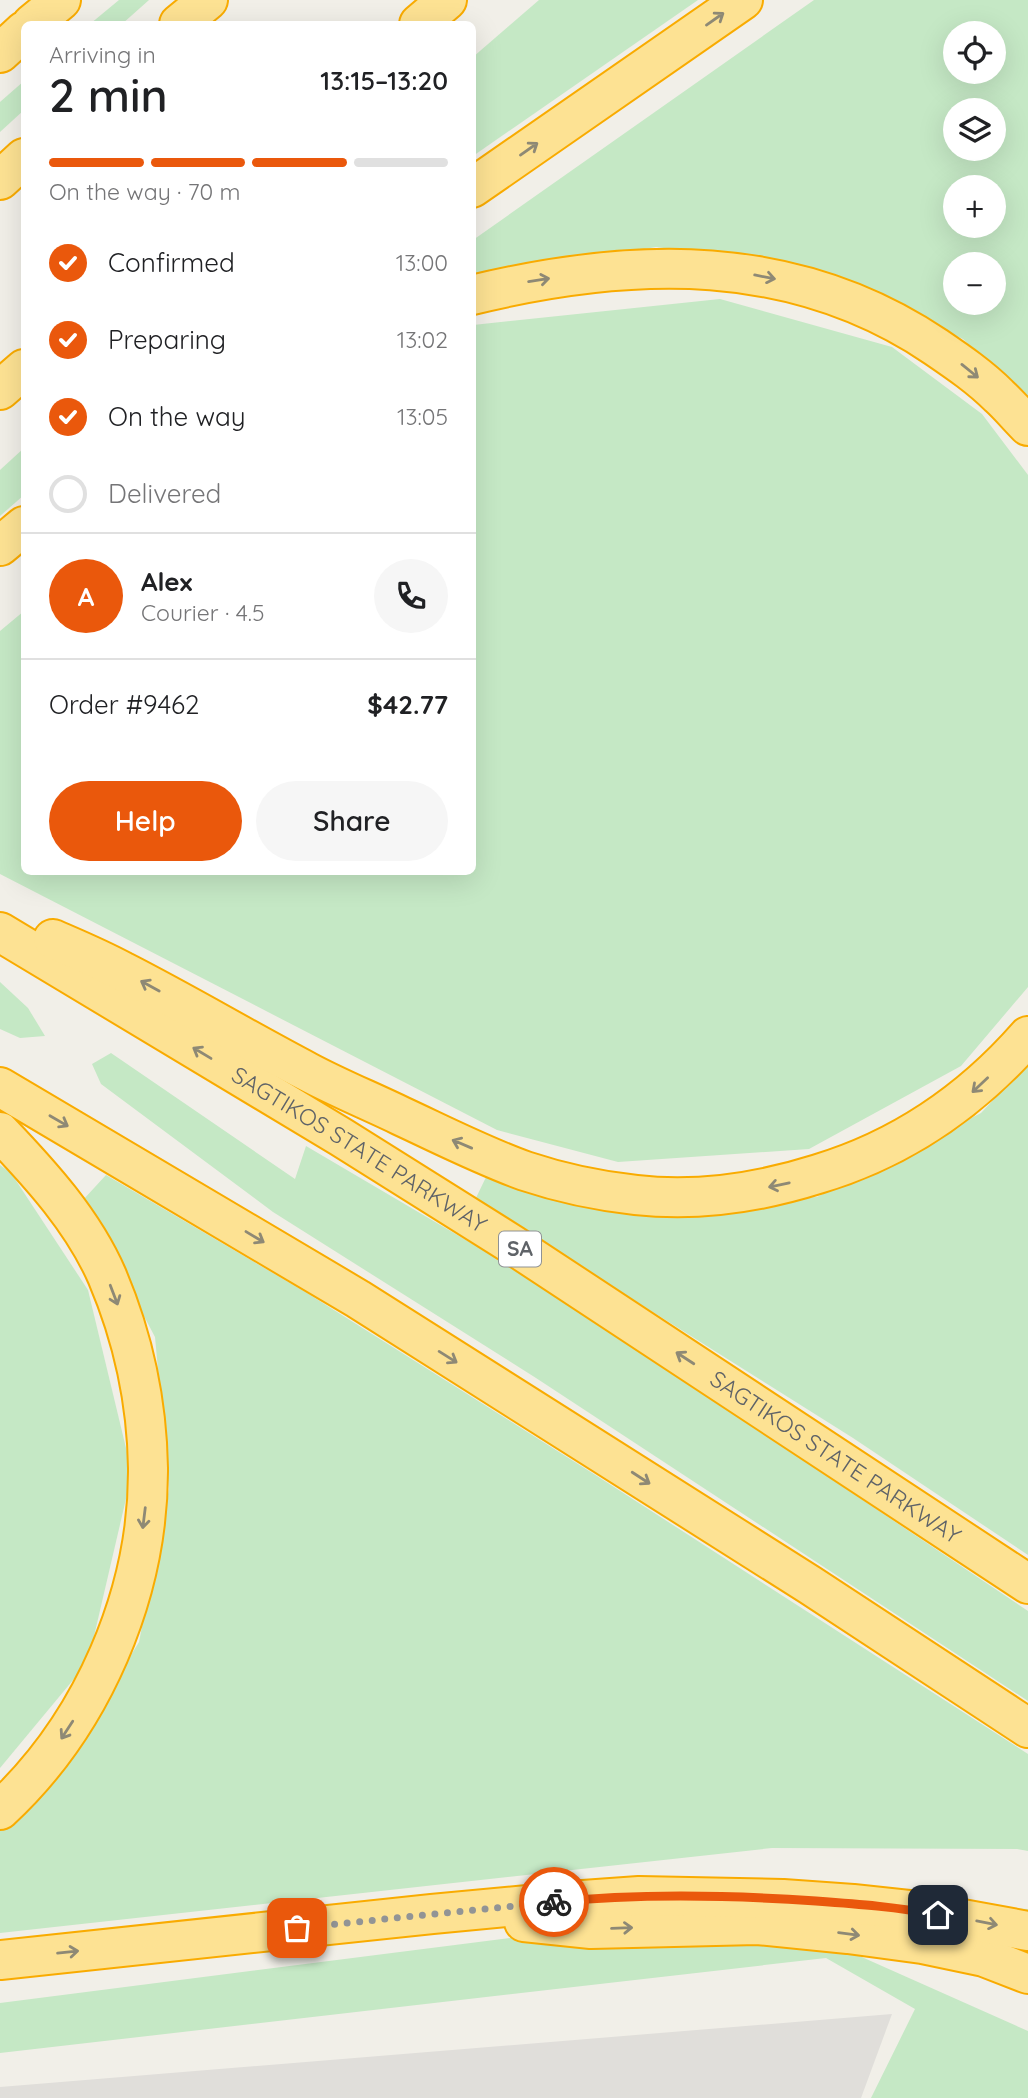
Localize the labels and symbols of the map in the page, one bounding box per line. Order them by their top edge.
one-way arrow [705,12,724,26]
one-way arrow [518,142,538,156]
one-way arrow [753,271,776,285]
one-way arrow [527,273,550,286]
one-way arrow [960,364,978,379]
one-way arrow [140,979,161,992]
one-way arrow [193,1046,213,1060]
street label: SAGTIKOS STATE PARKWAY [227,1060,492,1239]
one-way arrow [972,1076,989,1093]
one-way arrow [48,1114,68,1128]
one-way arrow [452,1137,473,1150]
one-way arrow [768,1178,791,1192]
one-way arrow [244,1231,264,1245]
road number: SA [499,1232,541,1266]
one-way arrow [108,1284,121,1305]
one-way arrow [438,1350,458,1364]
one-way arrow [675,1351,695,1365]
street label: SAGTIKOS STATE PARKWAY [705,1364,967,1550]
one-way arrow [631,1470,650,1485]
one-way arrow [138,1506,151,1529]
one-way arrow [60,1719,74,1739]
courier [519,1867,589,1937]
pin [908,1885,968,1945]
pin [267,1898,327,1958]
one-way arrow [975,1917,998,1931]
one-way arrow [610,1921,633,1934]
one-way arrow [837,1928,859,1941]
one-way arrow [56,1946,79,1959]

